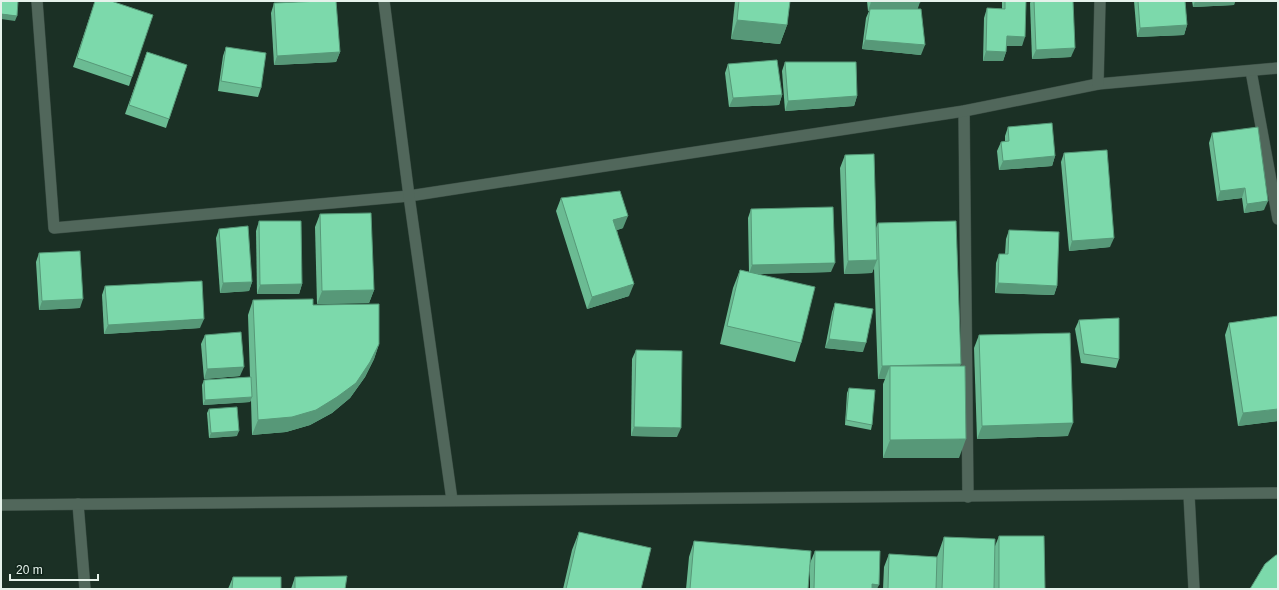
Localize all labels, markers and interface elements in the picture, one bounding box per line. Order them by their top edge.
scale bar [10,556,98,582]
text: 20 m [16,563,43,577]

